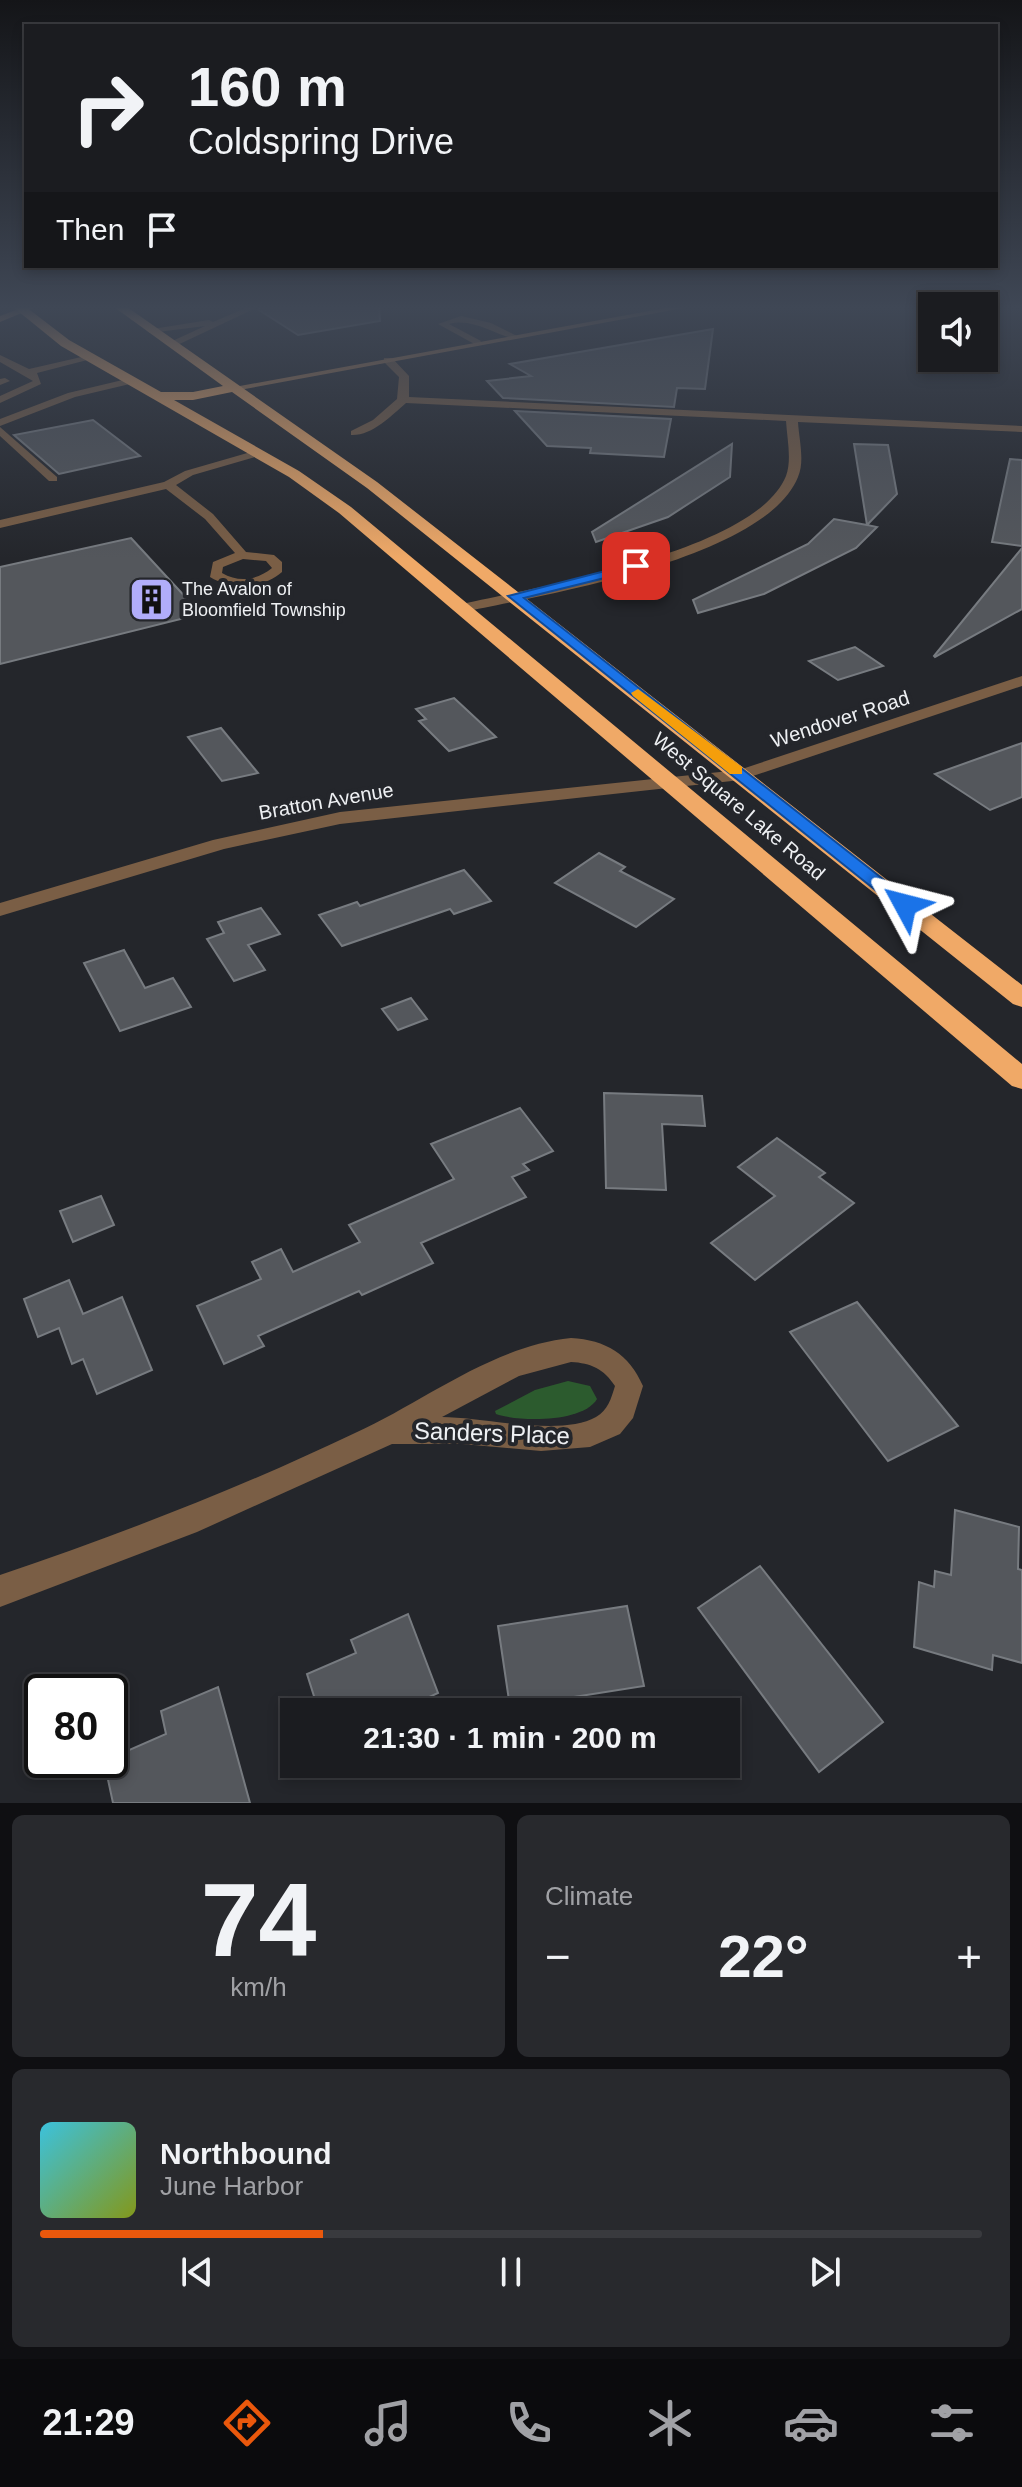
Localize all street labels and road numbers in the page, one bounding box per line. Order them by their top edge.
street label: Wendover Road [768,686,912,752]
street label: West Square Lake Road [649,728,829,884]
street label: Bratton Avenue [257,778,395,824]
street label: Sanders Place [414,1417,570,1449]

